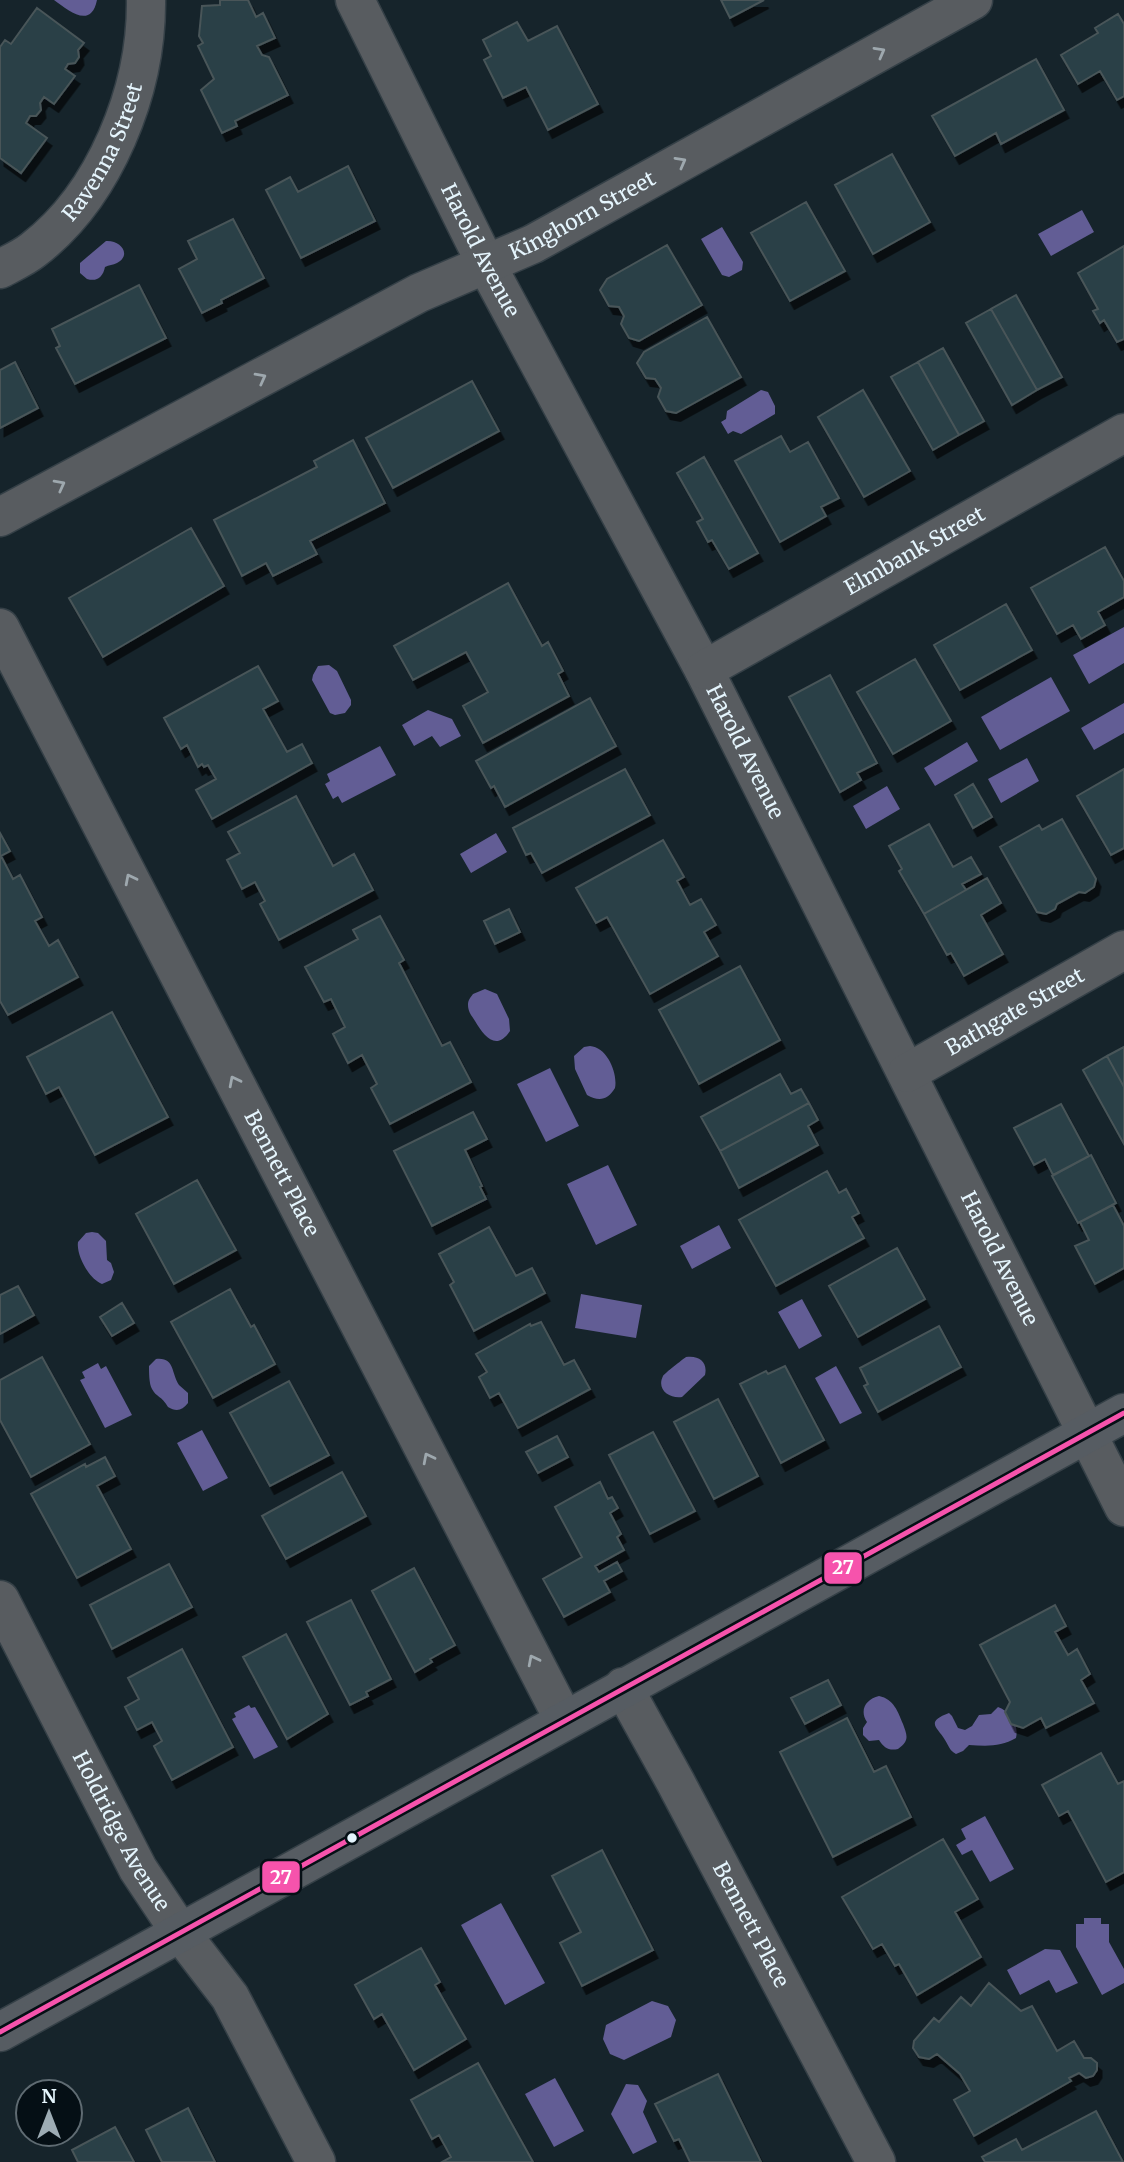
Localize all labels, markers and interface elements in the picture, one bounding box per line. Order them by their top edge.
one-way arrow [872,47,885,60]
street label: Ravenna Street [56,80,148,227]
one-way arrow [673,157,686,170]
street label: Kinghorn Street [505,165,660,266]
street label: Harold Avenue [435,179,526,322]
one-way arrow [254,372,266,386]
one-way arrow [53,480,65,493]
street label: Elmbank Street [839,500,990,601]
street label: Harold Avenue [700,680,790,823]
one-way arrow [124,874,138,886]
street label: Bathgate Street [941,961,1089,1061]
one-way arrow [229,1076,242,1088]
street label: Bennett Place [238,1106,326,1241]
street label: Harold Avenue [955,1187,1045,1330]
one-way arrow [423,1453,437,1465]
line badge: 27 [823,1551,863,1585]
text: 27 [832,1555,854,1579]
one-way arrow [527,1655,541,1667]
street label: Holdridge Avenue [67,1746,176,1916]
unlabelled marker [345,1831,359,1845]
street label: Bennett Place [707,1857,796,1992]
line badge: 27 [261,1860,301,1894]
text: 27 [270,1865,292,1889]
north arrow [14,2078,84,2148]
text: N [41,2084,57,2108]

